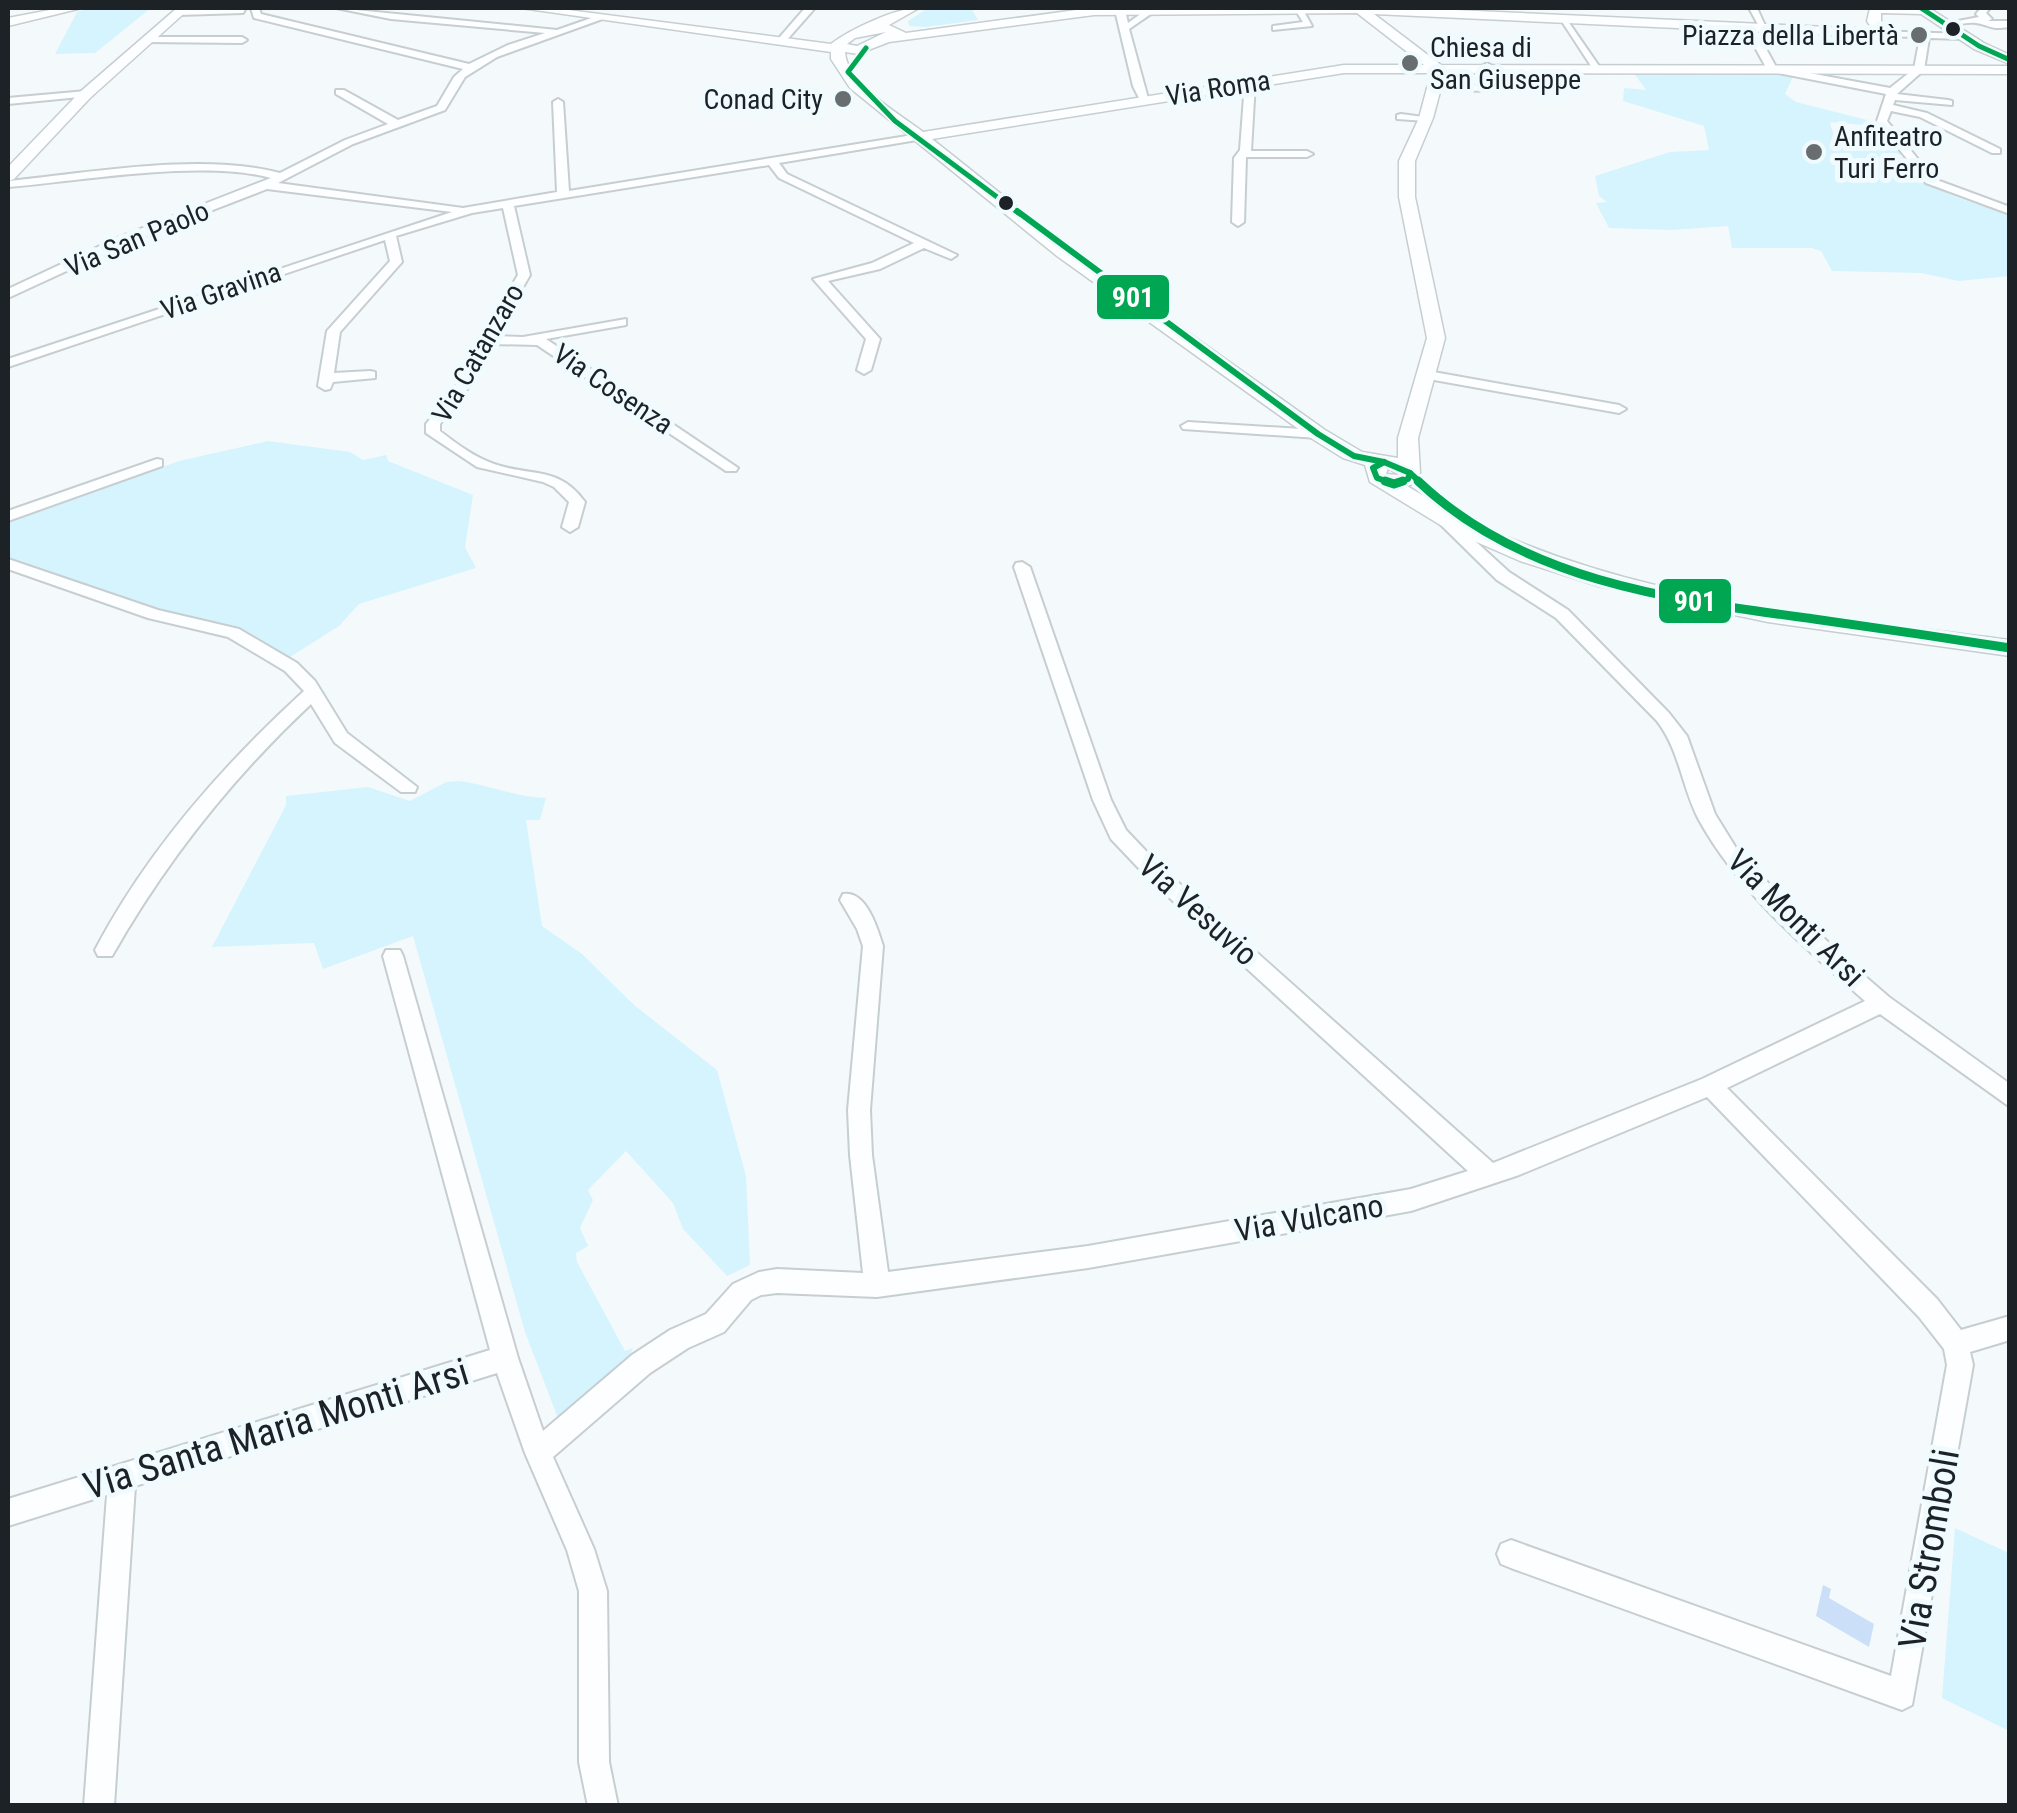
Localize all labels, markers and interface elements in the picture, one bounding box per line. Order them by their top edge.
place label: Piazza della Libertà [1682,19,1899,52]
unlabelled marker [1943,19,1963,39]
marker: Piazza della Libertà [1908,24,1930,46]
place label: Chiesa di San Giuseppe [1430,31,1581,96]
marker: Chiesa di San Giuseppe [1399,52,1421,74]
street label: Via Roma [1163,63,1273,113]
place label: Conad City [704,83,823,116]
marker: Conad City [832,88,854,110]
place label: Anfiteatro Turi Ferro [1834,120,1943,185]
marker: Anfiteatro Turi Ferro [1803,141,1825,163]
unlabelled marker [996,193,1016,213]
street label: Via San Paolo [60,194,214,284]
street label: Via Gravina [156,255,286,327]
line badge: 901 [1095,273,1171,321]
street label: Via Catanzaro [425,278,531,428]
text: 901 [1112,281,1154,314]
street label: Via Cosenza [547,337,679,441]
line badge: 901 [1657,577,1733,625]
text: 901 [1674,585,1716,618]
street label: Via Monti Arsi [1720,842,1872,994]
street label: Via Vesuvio [1131,847,1265,973]
street label: Via Vulcano [1232,1186,1386,1250]
street label: Via Santa Maria Monti Arsi [78,1349,474,1509]
street label: Via Stromboli [1890,1446,1968,1652]

